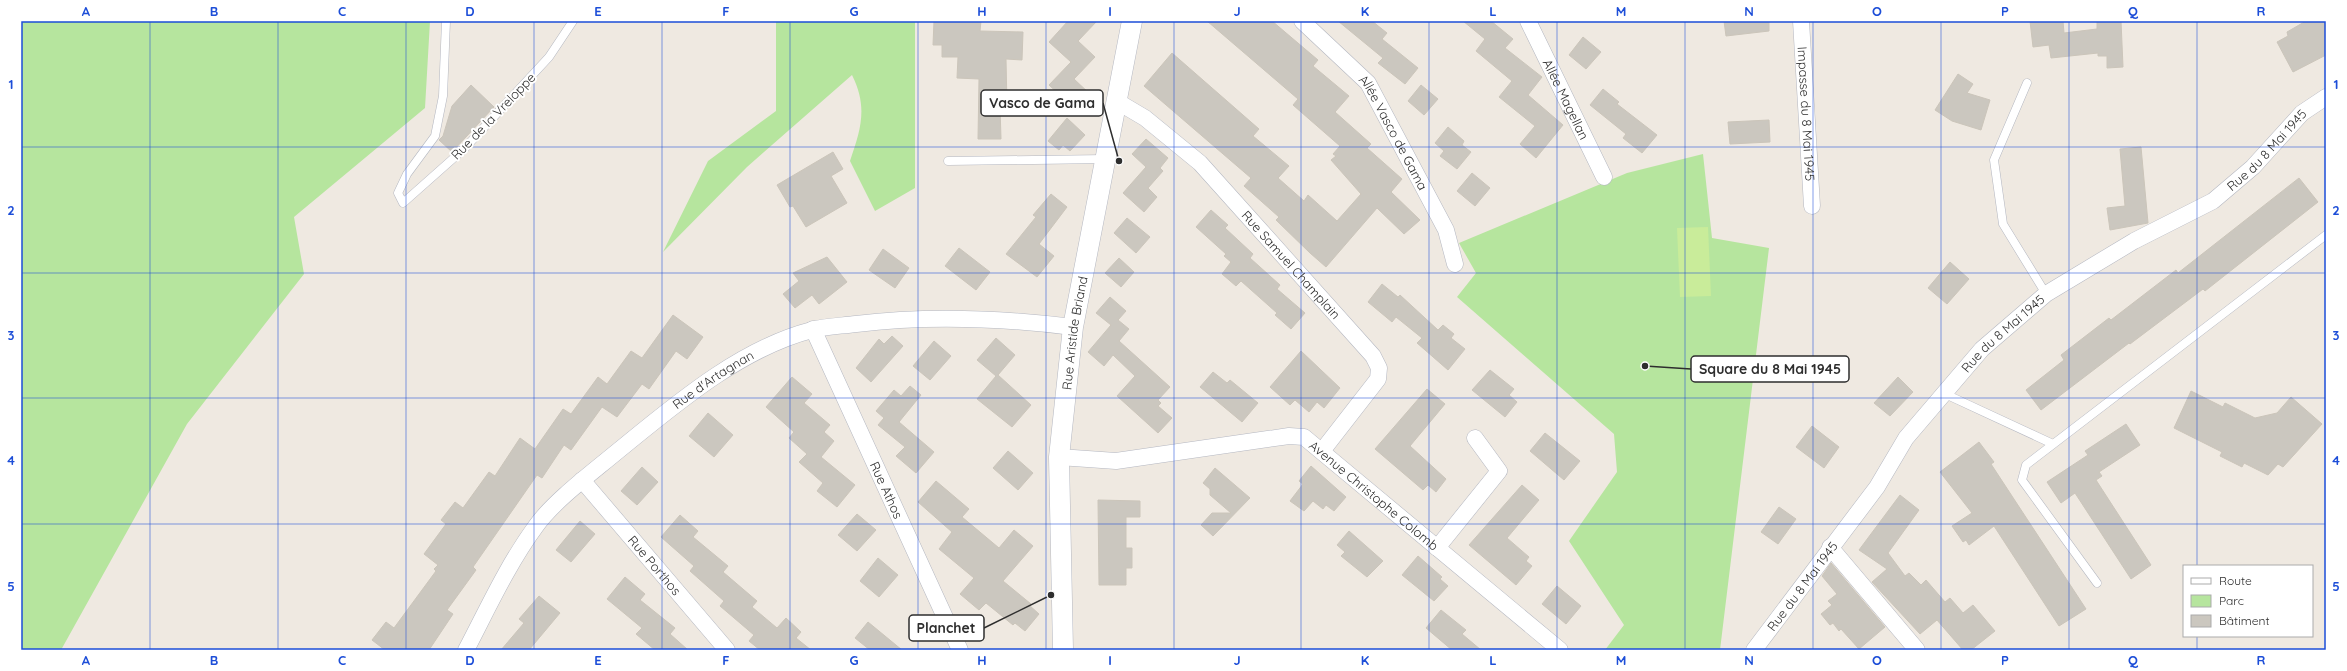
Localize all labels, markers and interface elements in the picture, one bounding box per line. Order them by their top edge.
text: A [82,3,91,19]
text: B [210,3,218,19]
text: C [338,3,346,19]
text: D [465,3,475,19]
text: E [594,3,602,19]
text: F [722,3,730,19]
text: G [849,3,859,19]
text: H [977,3,987,19]
text: I [1108,3,1112,19]
text: J [1233,3,1241,19]
text: K [1361,3,1370,19]
text: L [1489,3,1497,19]
text: M [1616,3,1626,19]
text: N [1744,3,1754,19]
text: O [1872,3,1882,19]
text: P [2001,3,2009,19]
text: Q [2128,3,2139,19]
text: R [2257,3,2266,19]
street label: Impasse du 8 Mai 1945 [1795,46,1819,182]
street label: Allée Magellan [1540,56,1593,142]
street label: Rue de la Vreloppe [448,69,538,163]
street label: Allée Vasco de Gama [1356,71,1431,193]
text: 1 [8,76,14,92]
text: 1 [2333,76,2339,92]
callout: Vasco de Gama [981,90,1103,116]
text: Vasco de Gama [989,94,1095,112]
street label: Rue du 8 Mai 1945 [2223,106,2310,194]
text: 2 [7,202,15,218]
text: 2 [2332,202,2340,218]
street label: Rue Samuel Champlain [1238,207,1344,322]
street label: Rue Aristide Briand [1058,275,1091,391]
street label: Rue du 8 Mai 1945 [1958,291,2048,376]
text: 3 [8,327,15,343]
text: 3 [2333,327,2340,343]
street label: Rue d'Artagnan [669,347,756,412]
callout: Square du 8 Mai 1945 [1691,356,1849,382]
text: Square du 8 Mai 1945 [1699,360,1841,378]
street label: Avenue Christophe Colomb [1306,437,1442,554]
text: 4 [7,452,15,468]
text: 4 [2332,452,2340,468]
street label: Rue Athos [867,459,907,521]
street label: Rue Porthos [625,532,685,598]
street label: Rue du 8 Mai 1945 [1763,538,1841,634]
legend [2183,565,2313,637]
text: Route [2219,573,2252,588]
text: 5 [7,578,15,594]
text: 5 [2332,578,2340,594]
text: Parc [2219,593,2244,608]
text: Bâtiment [2219,613,2269,628]
callout: Planchet [909,615,984,641]
text: Planchet [917,619,976,637]
text: A [82,652,91,668]
text: B [210,652,218,668]
text: C [338,652,346,668]
text: D [465,652,475,668]
text: E [594,652,602,668]
text: F [722,652,730,668]
text: G [849,652,859,668]
text: H [977,652,987,668]
text: I [1108,652,1112,668]
text: J [1233,652,1241,668]
text: K [1361,652,1370,668]
text: L [1489,652,1497,668]
text: M [1616,652,1626,668]
text: N [1744,652,1754,668]
text: O [1872,652,1882,668]
text: P [2001,652,2009,668]
text: Q [2128,652,2139,668]
text: R [2257,652,2266,668]

